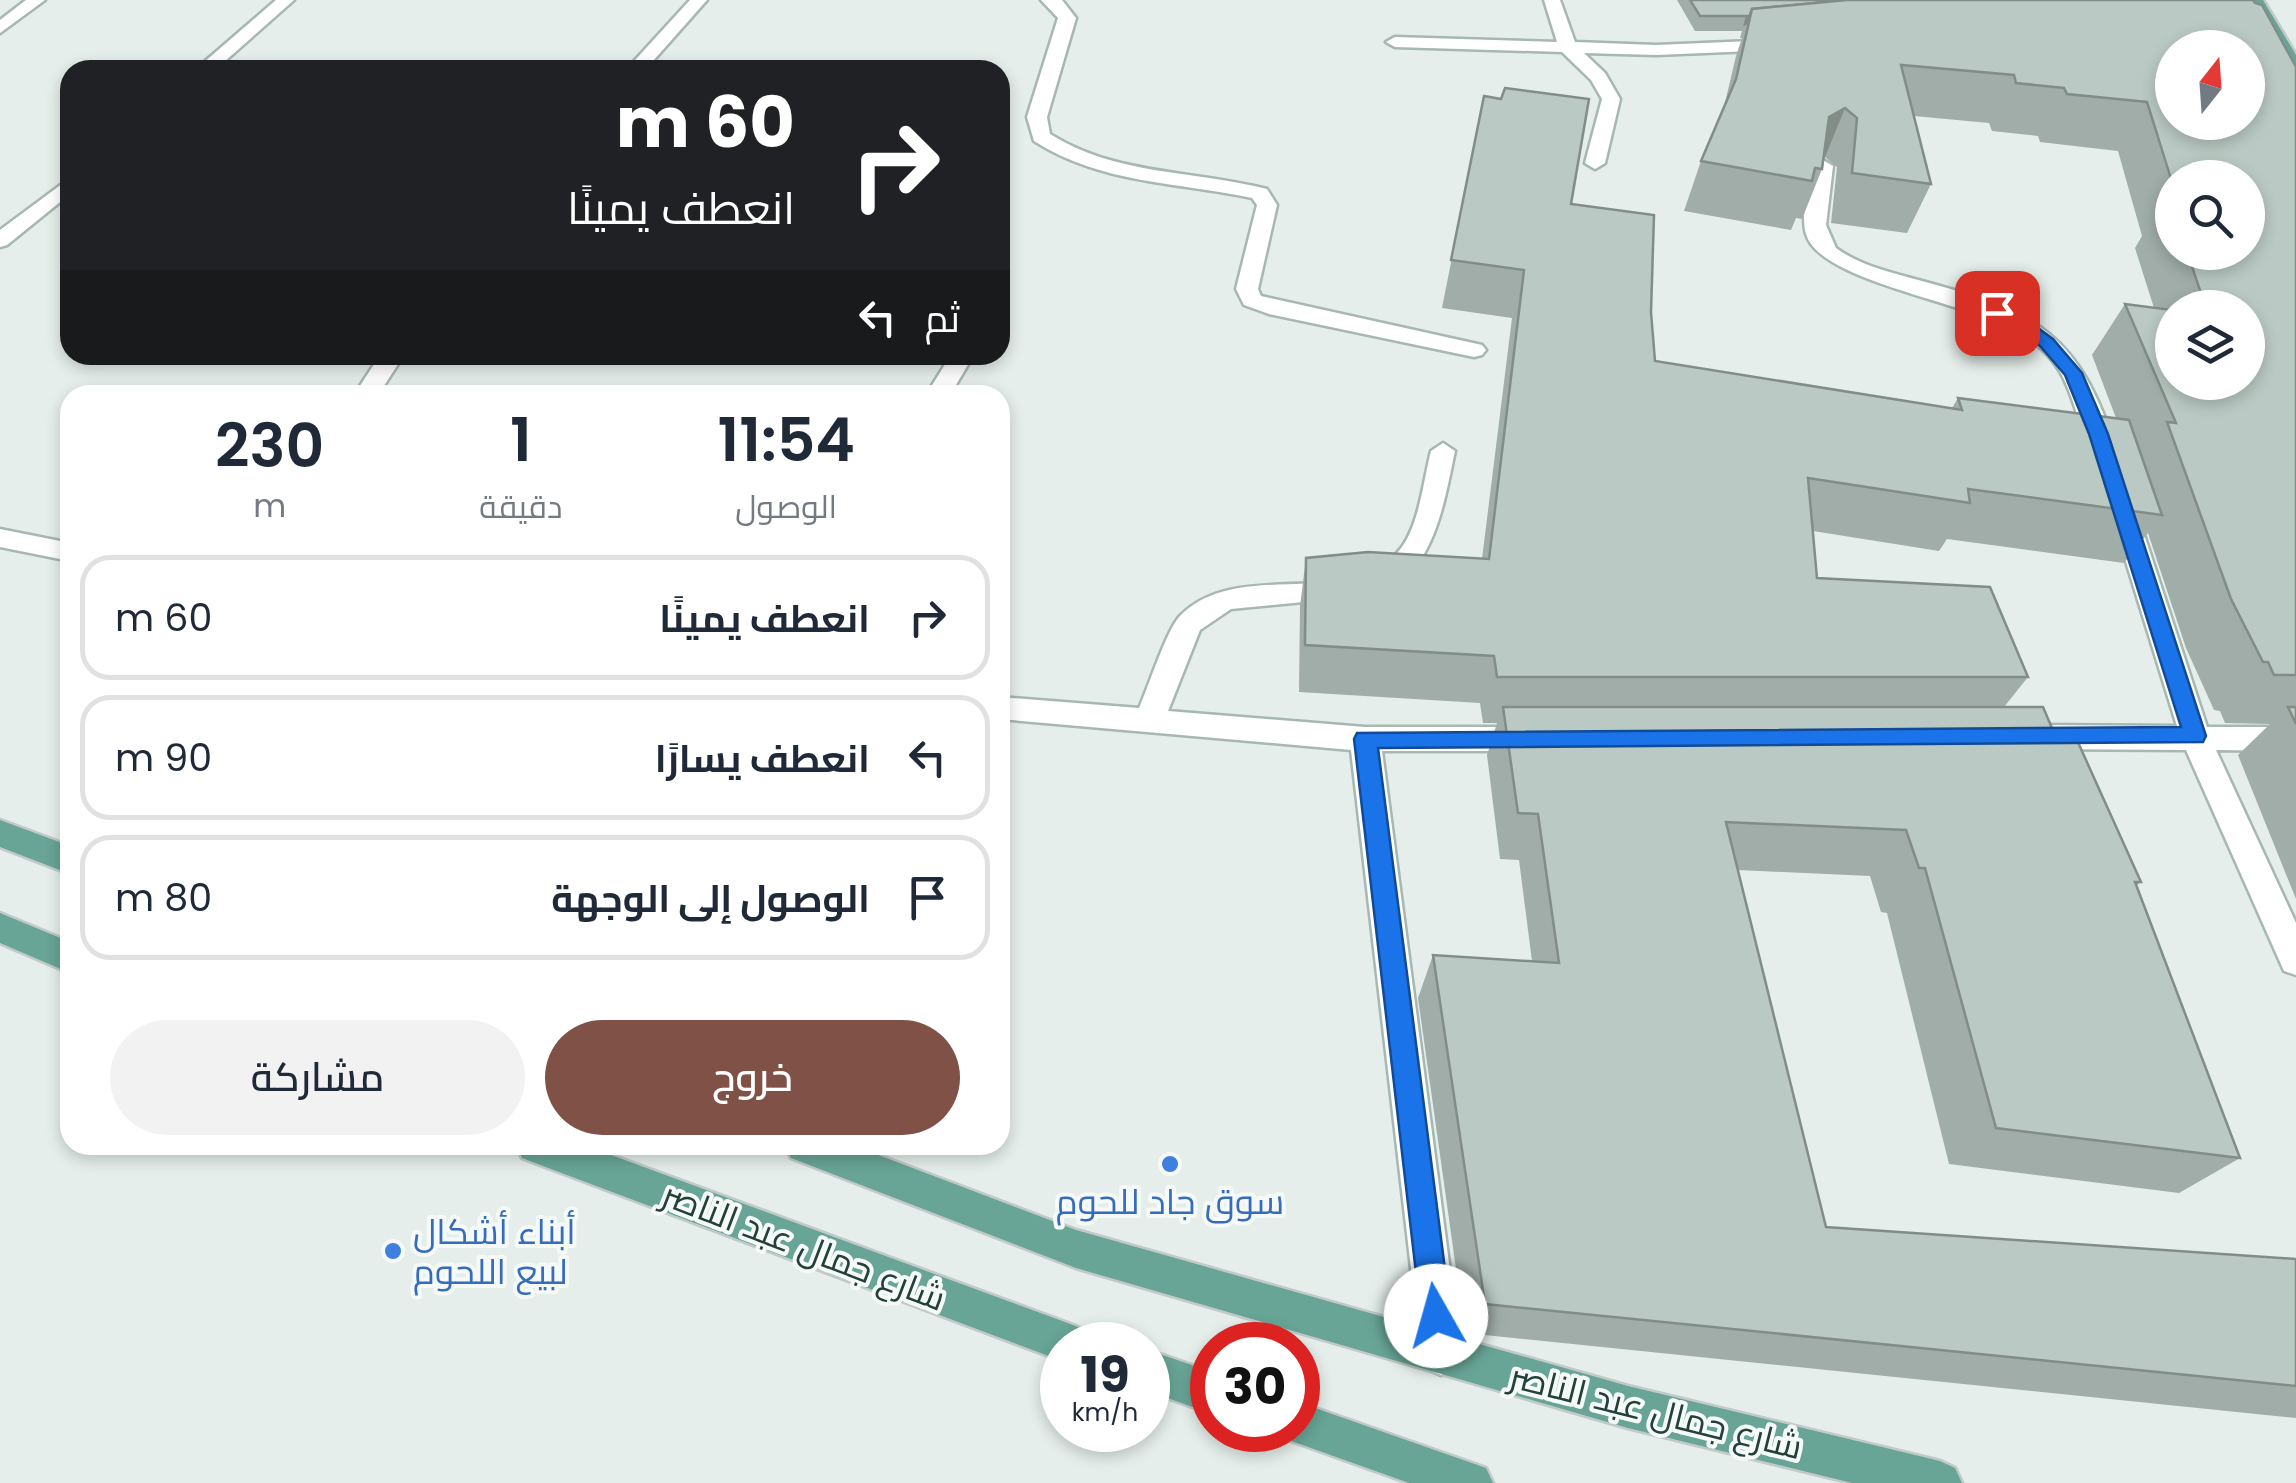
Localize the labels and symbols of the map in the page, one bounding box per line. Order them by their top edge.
north arrow [2155,30,2265,140]
pin [1955,271,2040,356]
marker: سوق جاد للحوم [1159,1153,1181,1175]
street label: شارع جمال عبد الناصر [653,1169,953,1323]
place label: سوق جاد للحوم [1056,1177,1284,1226]
place label: أبناء أشكال لبيع اللحوم [413,1207,576,1296]
marker: أبناء أشكال لبيع اللحوم [382,1240,404,1262]
position arrow [1384,1264,1488,1368]
speed limit sign: 30 [1190,1322,1320,1452]
street label: شارع جمال عبد الناصر [1503,1350,1807,1471]

